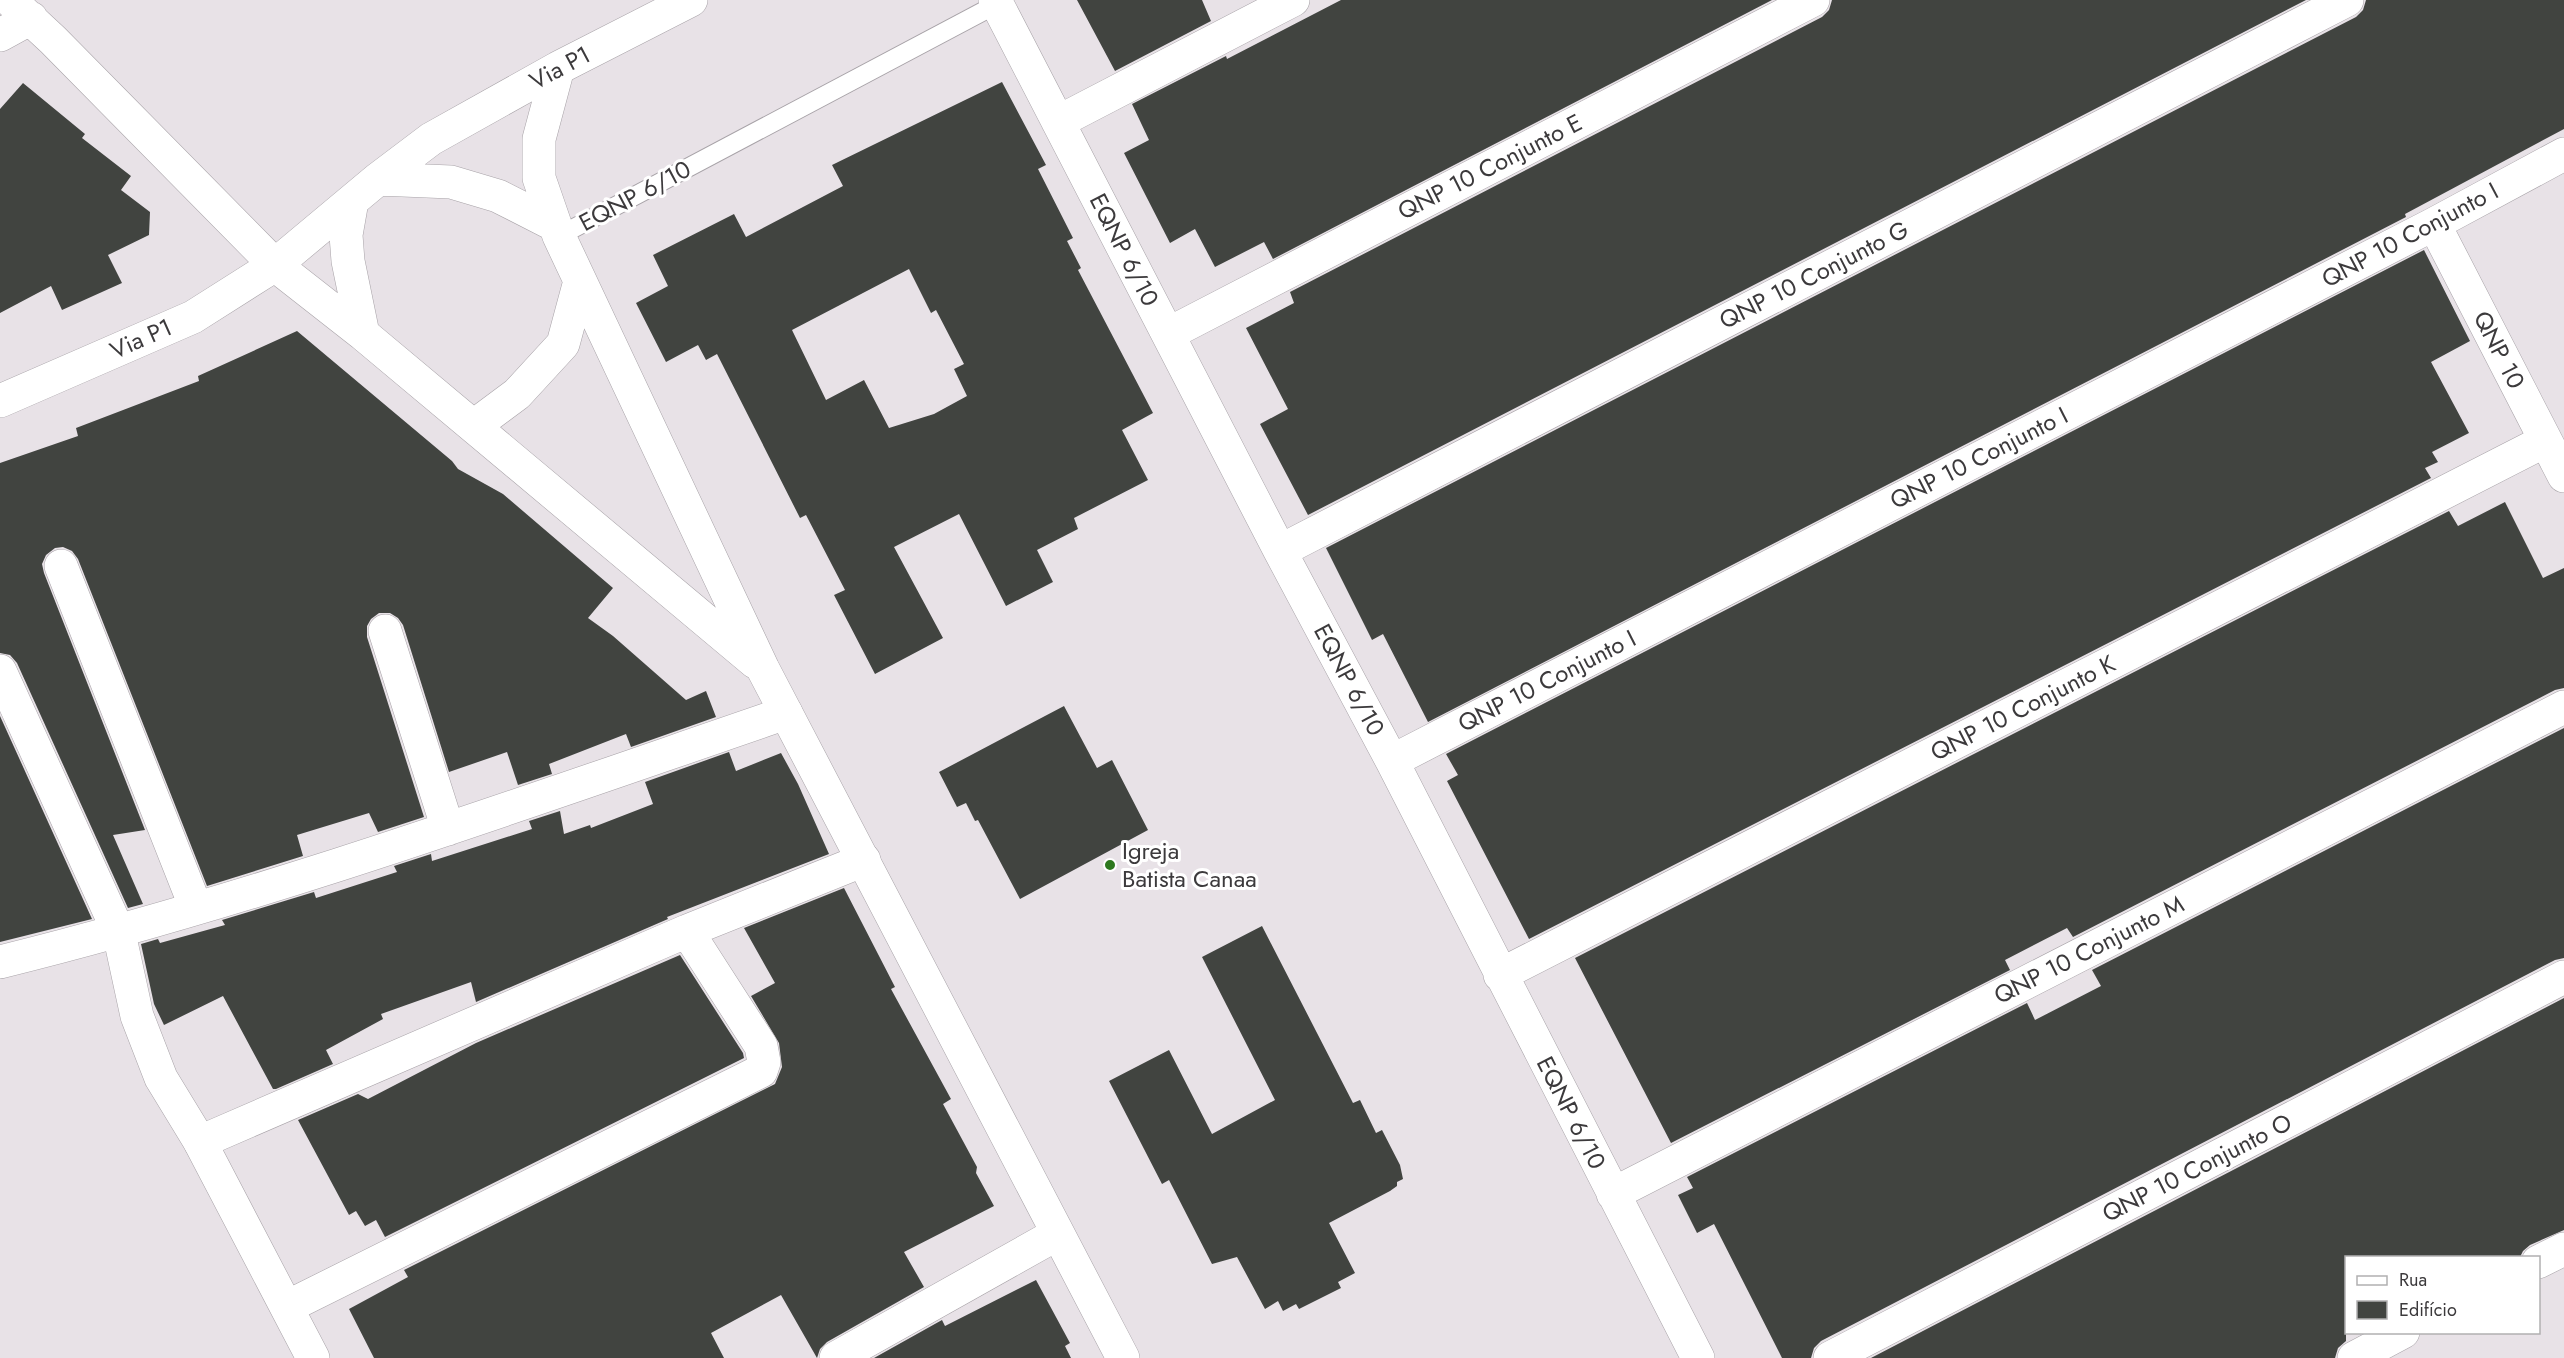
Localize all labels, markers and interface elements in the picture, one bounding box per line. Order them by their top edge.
street label: Via P1 [523,37,597,98]
street label: QNP 10 Conjunto E [1391,105,1588,228]
street label: EQNP 6/10 [572,151,697,240]
street label: QNP 10 Conjunto I [2315,173,2504,296]
street label: EQNP 6/10 [1081,187,1168,312]
street label: QNP 10 Conjunto G [1713,212,1915,337]
street label: QNP 10 [2465,305,2534,395]
street label: Via P1 [104,309,178,368]
street label: QNP 10 Conjunto I [1884,398,2074,518]
street label: EQNP 6/10 [1305,617,1394,742]
street label: QNP 10 Conjunto I [1452,621,1642,741]
street label: QNP 10 Conjunto K [1924,646,2122,769]
place label: Igreja Batista Canaa [1122,833,1257,896]
marker: Igreja Batista Canaa [1103,858,1117,872]
street label: QNP 10 Conjunto M [1988,886,2190,1013]
street label: EQNP 6/10 [1528,1050,1615,1175]
street label: QNP 10 Conjunto O [2096,1105,2298,1231]
legend [2345,1256,2540,1334]
text: Rua [2399,1267,2427,1293]
text: Edifício [2399,1297,2457,1323]

